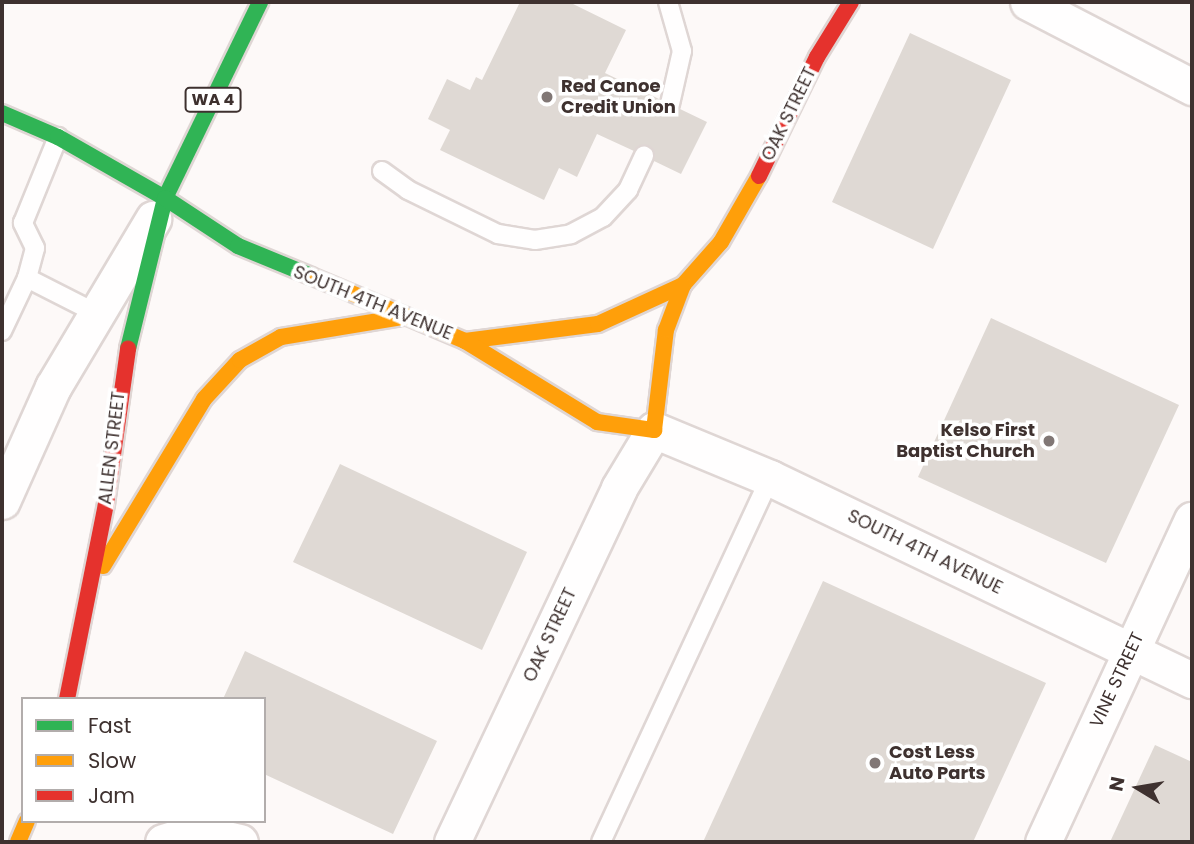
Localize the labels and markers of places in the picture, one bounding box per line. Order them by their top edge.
place label: Red Canoe Credit Union [561,76,676,119]
marker: Red Canoe Credit Union [539,89,555,105]
place label: Kelso First Baptist Church [896,420,1035,462]
marker: Kelso First Baptist Church [1041,433,1057,449]
place label: Cost Less Auto Parts [889,742,985,784]
marker: Cost Less Auto Parts [867,755,883,771]

